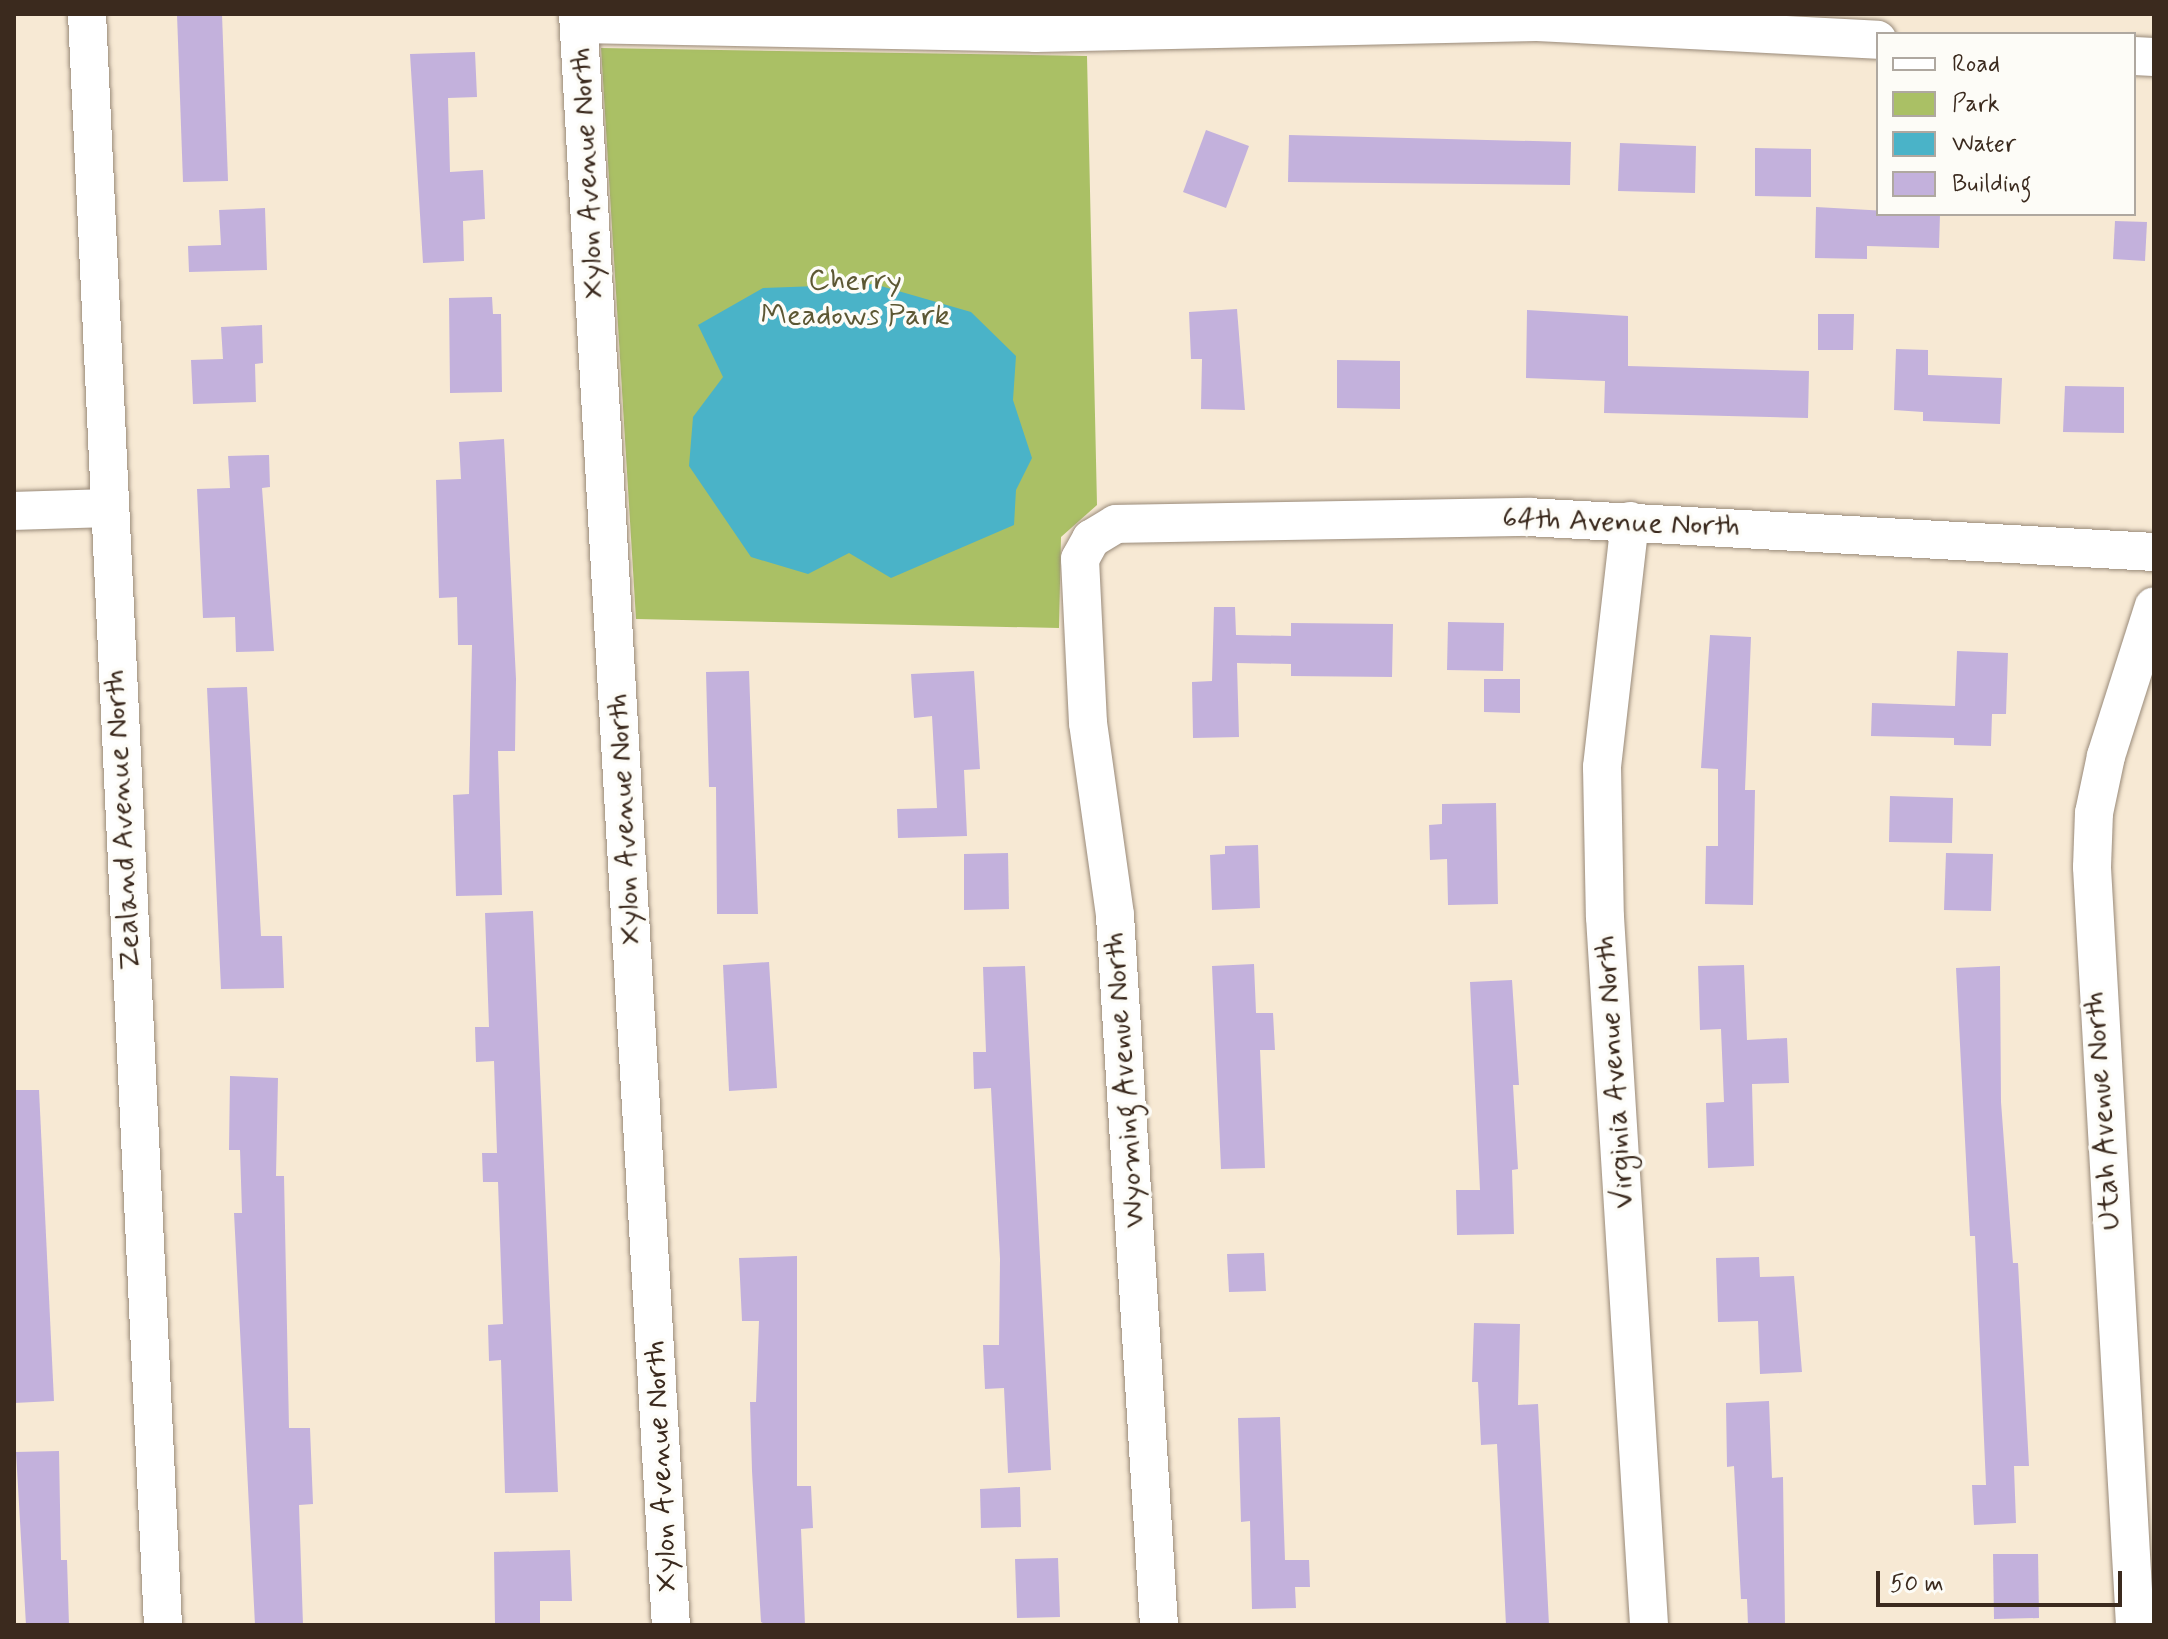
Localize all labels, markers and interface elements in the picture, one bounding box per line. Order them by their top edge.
legend [1876,32,2136,216]
street label: Xylon Avenue North [564,48,612,298]
text: Road [1952,49,2000,80]
text: Park [1952,89,2000,120]
text: Water [1952,129,2016,160]
text: Building [1952,169,2032,200]
park label: Cherry Meadows Park [761,263,949,334]
street label: 64th Avenue North [1501,501,1741,545]
street label: Zealand Avenue North [97,673,149,967]
street label: Xylon Avenue North [601,694,649,944]
street label: Wyoming Avenue North [1096,927,1154,1233]
street label: Virginia Avenue North [1587,932,1643,1212]
street label: Utah Avenue North [2076,987,2130,1235]
street label: Xylon Avenue North [638,1341,686,1591]
scale bar [1880,1555,2126,1605]
text: 50 m [1890,1569,1944,1600]

